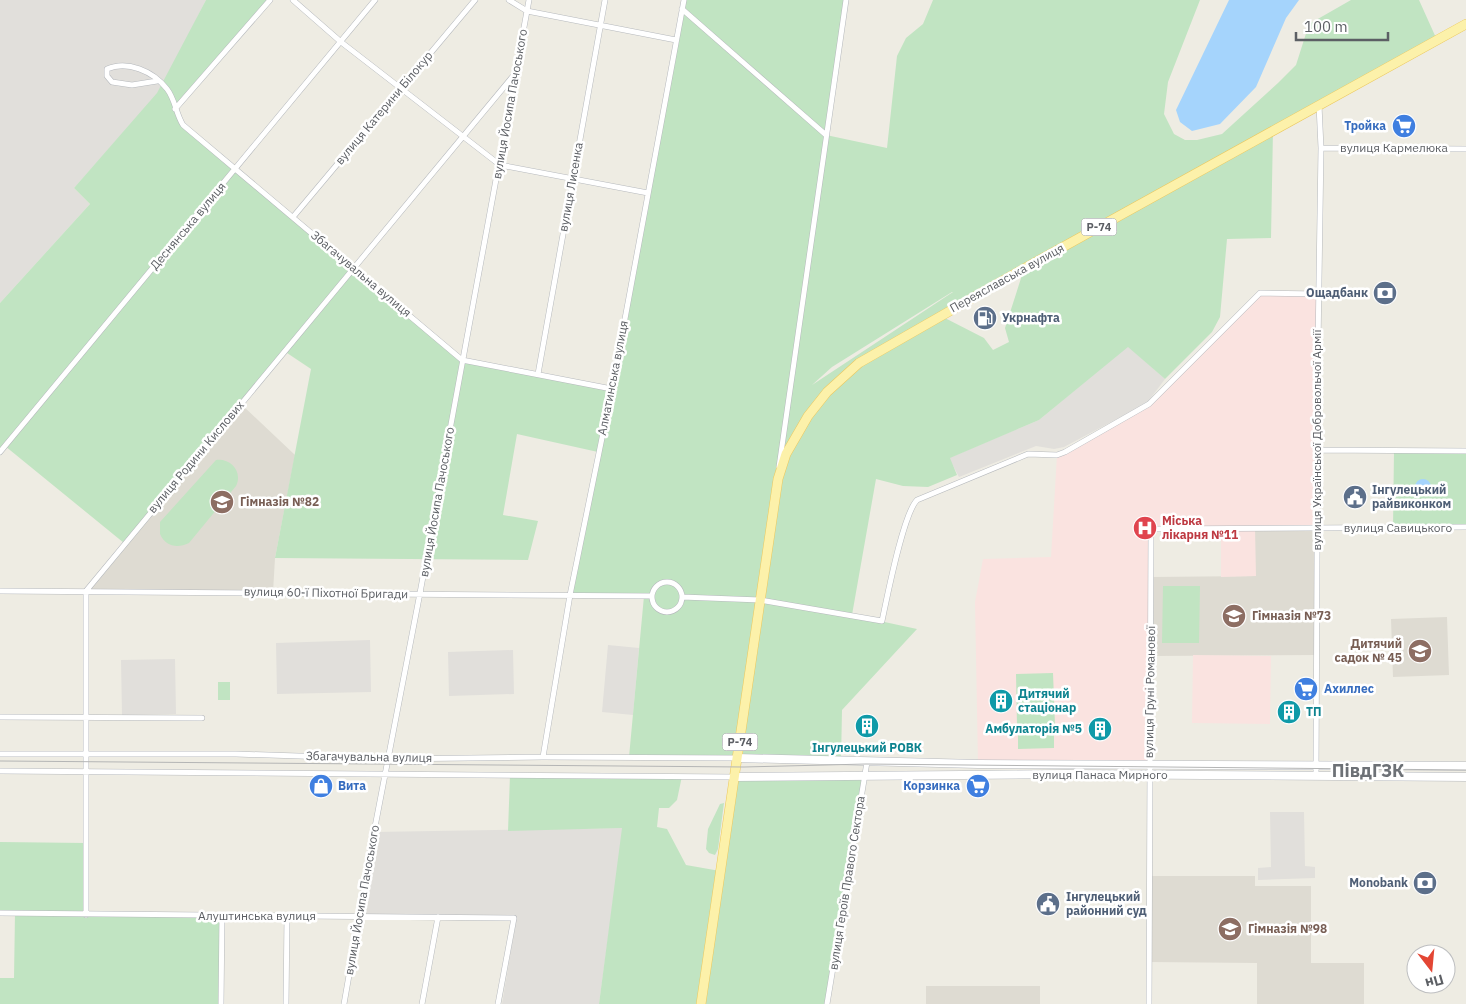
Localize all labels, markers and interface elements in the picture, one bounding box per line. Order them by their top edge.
scale bar [1296,10,1388,42]
text: 100 m [1304,17,1348,36]
street label: вулиця Йосипа Пачоського [489,28,530,180]
street label: вулиця Катерини Білокур [332,48,435,167]
supermarket icon: Тройка [1391,113,1417,139]
place label: Тройка [1344,118,1386,133]
street label: вулиця Лисенка [555,140,586,233]
street label: вулиця Кармелюка [1340,140,1449,155]
street label: Деснянська вулиця [147,179,229,273]
road number: Р-74 [1082,218,1116,236]
street label: Збагачувальна вулиця [308,227,415,320]
street label: Переяславська вулиця [947,240,1067,315]
bank icon: Ощадбанк [1372,280,1398,306]
place label: Ощадбанк [1306,285,1368,300]
fuel station icon: Укрнафта [972,305,998,331]
place label: Укрнафта [1002,310,1060,325]
street label: Алматинська вулиця [594,319,631,437]
street label: вулиця Української Добровольчої Армії [1309,329,1324,550]
street label: вулиця Родини Кислових [144,398,247,516]
street label: вулиця Йосипа Пачоського [416,426,457,578]
place label: Інгулецький райвиконком [1372,482,1451,511]
public building icon: Інгулецький райвиконком [1342,484,1368,510]
school or university icon: Гімназія №82 [209,489,235,515]
place label: Гімназія №82 [240,494,319,509]
place label: Міська лікарня №11 [1162,513,1238,542]
hospital icon: Міська лікарня №11 [1132,515,1158,541]
street label: вулиця Савицького [1344,520,1453,535]
street label: вулиця 60-ї Піхотної Бригади [244,584,408,601]
school or university icon: Гімназія №73 [1221,603,1247,629]
place label: Гімназія №73 [1252,608,1331,623]
street label: вулиця Груні Романової [1141,625,1158,758]
place label: Дитячий садок № 45 [1334,636,1402,665]
school or university icon: Дитячий садок № 45 [1407,638,1433,664]
supermarket icon: Ахиллес [1293,676,1319,702]
place label: Ахиллес [1324,681,1374,696]
place label: Дитячий стаціонар [1018,686,1076,715]
building icon: Дитячий стаціонар [988,688,1014,714]
building icon: ТП [1276,699,1302,725]
place label: ТП [1306,704,1322,719]
building icon: Інгулецький РОВК [854,713,880,739]
building icon: Амбулаторія №5 [1087,716,1113,742]
place label: Амбулаторія №5 [985,721,1082,736]
road number: Р-74 [722,734,758,750]
place label: Інгулецький РОВК [812,740,922,755]
street label: Збагачувальна вулиця [306,748,432,765]
district label: ПівдГЗК [1332,759,1404,782]
street label: вулиця Панаса Мирного [1032,767,1168,782]
shop icon: Вита [308,773,334,799]
supermarket icon: Корзинка [965,773,991,799]
place label: Вита [338,778,366,793]
place label: Корзинка [903,778,960,793]
street label: вулиця Героїв Правого Сектора [825,794,868,971]
street label: вулиця Йосипа Пачоського [341,824,382,976]
bank icon: Monobank [1412,870,1438,896]
place label: Monobank [1349,875,1408,890]
place label: Інгулецький районний суд [1066,889,1147,918]
public building icon: Інгулецький районний суд [1035,891,1061,917]
street label: Алуштинська вулиця [198,908,316,923]
school or university icon: Гімназія №98 [1217,916,1243,942]
place label: Гімназія №98 [1248,921,1327,936]
north arrow [1406,944,1456,994]
text: Пн [1423,970,1446,993]

